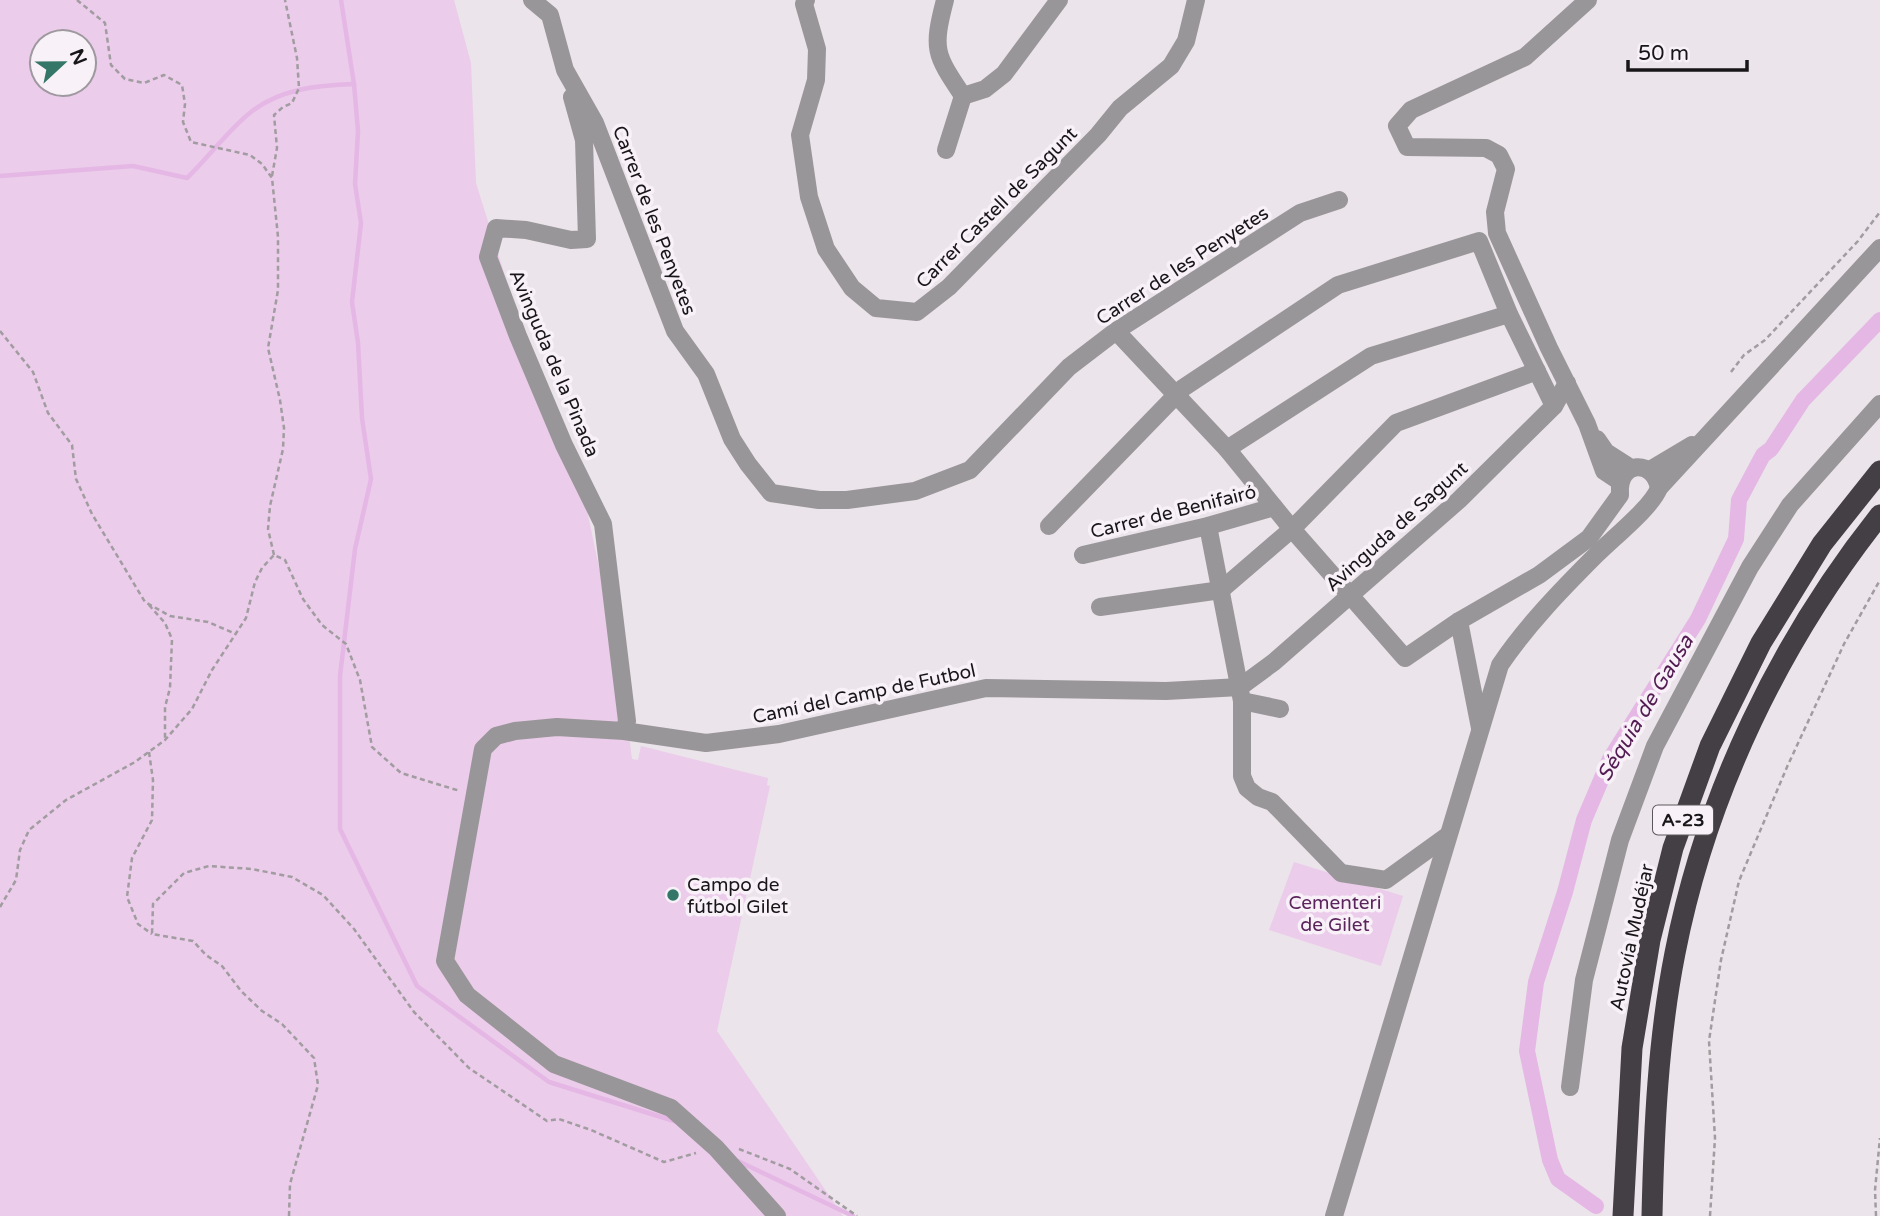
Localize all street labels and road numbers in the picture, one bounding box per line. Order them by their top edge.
street label: Carrer de les Penyetes [608,123,700,318]
street label: Carrer Castell de Sagunt [912,123,1082,293]
street label: Carrer de les Penyetes [1092,202,1273,330]
street label: Avinguda de la Pinada [505,266,604,460]
street label: Avinguda de Sagunt [1321,457,1472,596]
street label: Carrer de Benifairó [1088,481,1258,543]
street label: Camí del Camp de Futbol [751,660,978,728]
road number: A-23 [1653,806,1713,834]
street label: Autovía Mudéjar [1606,861,1658,1013]

